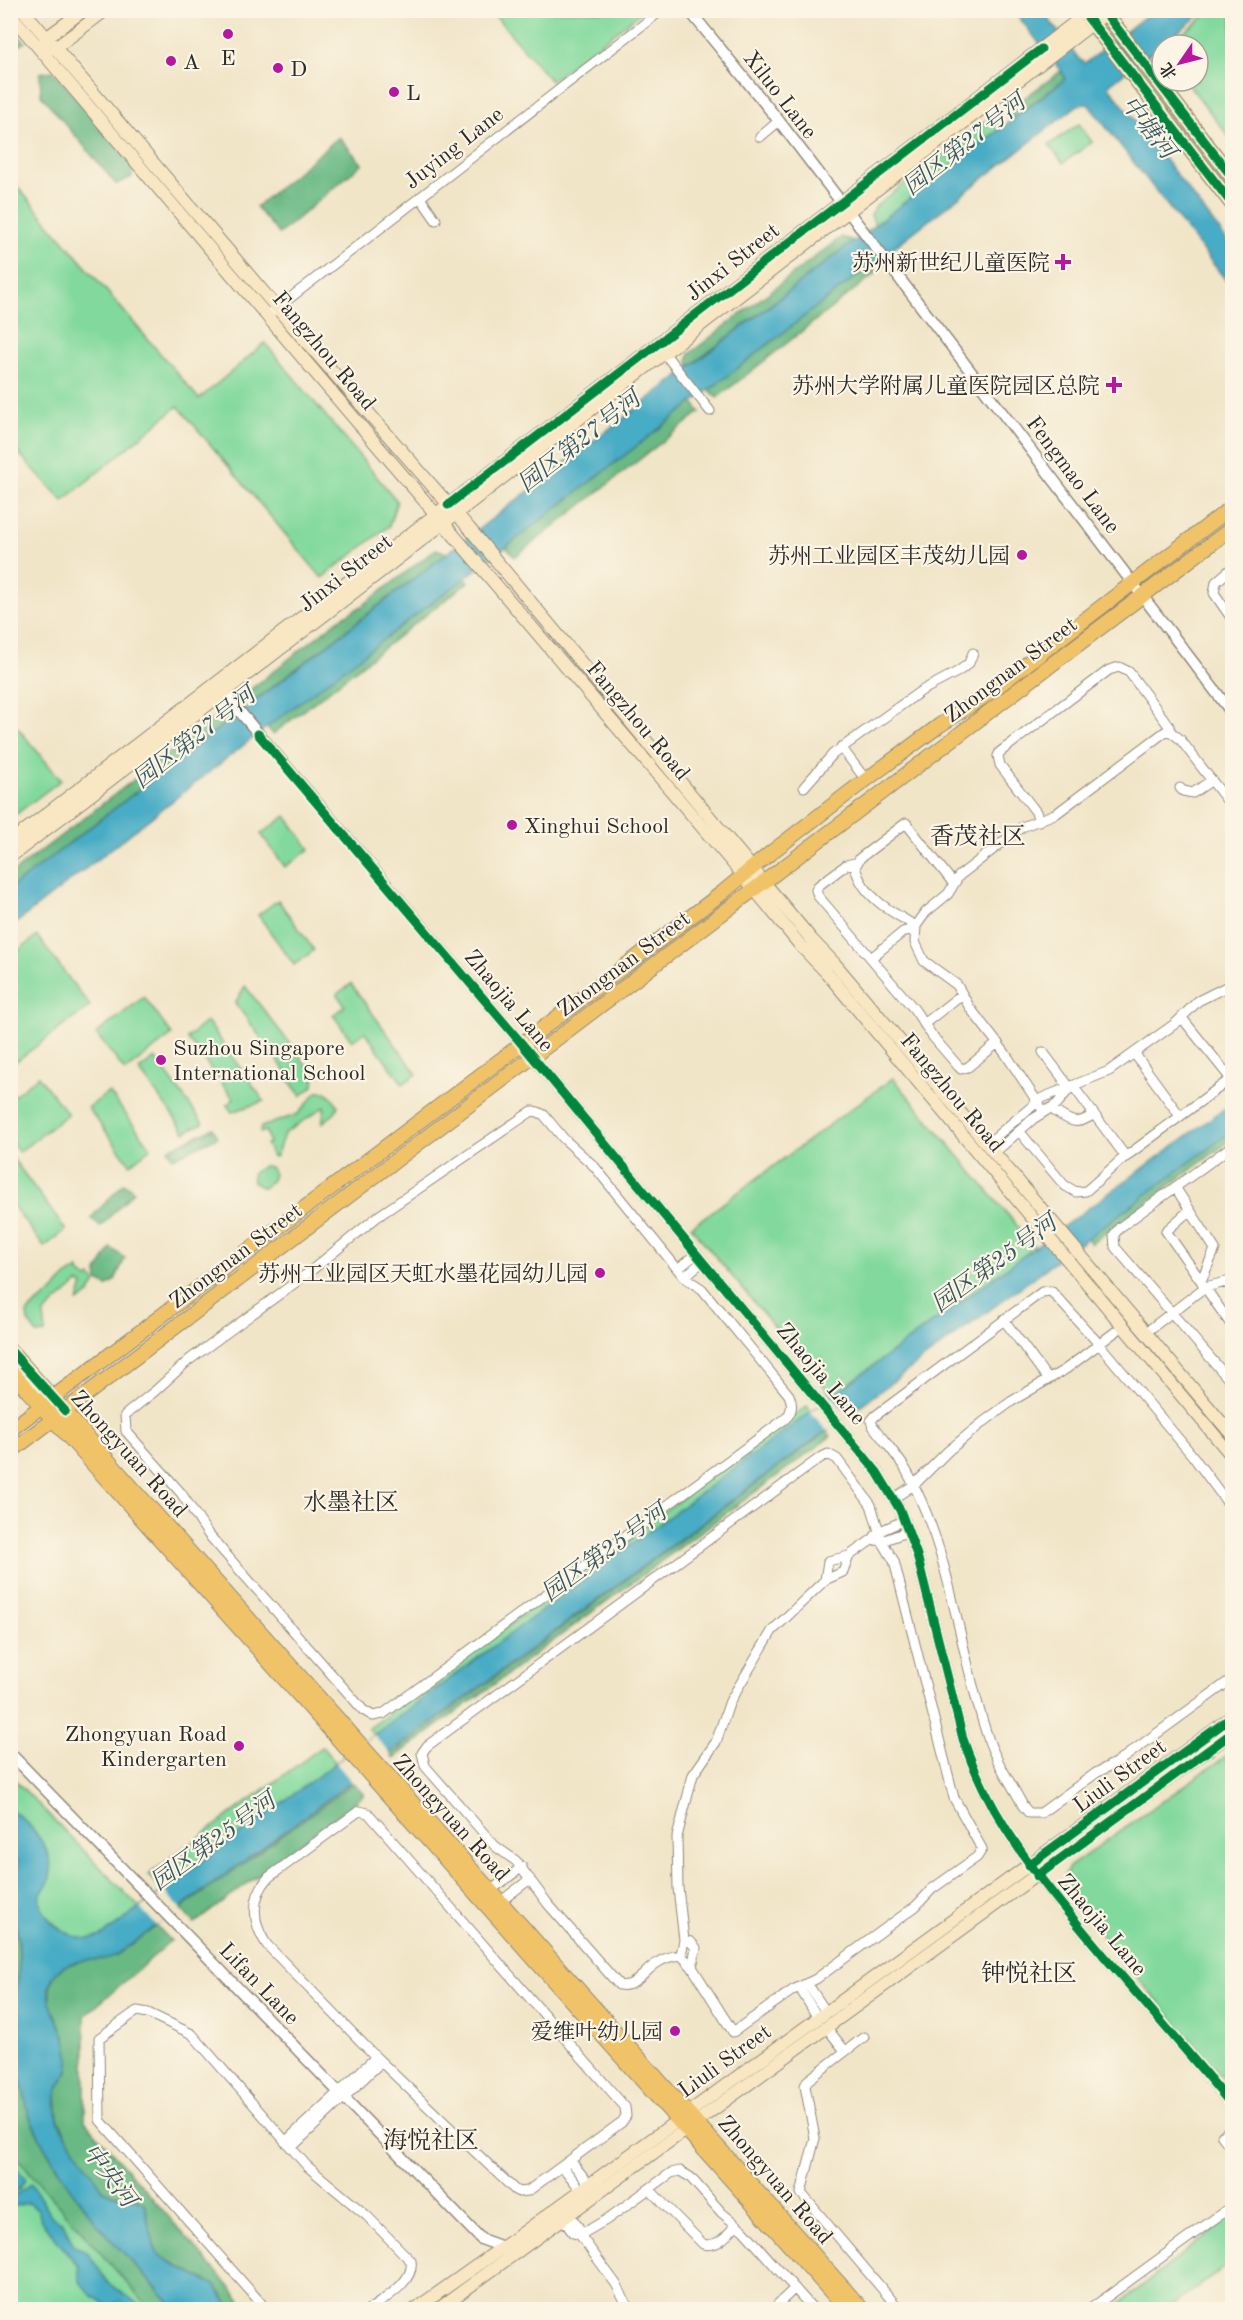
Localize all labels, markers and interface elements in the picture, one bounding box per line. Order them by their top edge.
marker: E [221,27,235,41]
north arrow [1150,33,1210,93]
street label: Xiluo Lane [738,47,820,143]
place label: E [220,48,236,70]
place label: A [183,52,200,74]
marker: A [164,54,178,68]
place label: D [290,59,307,81]
text: 北 [1157,59,1180,83]
marker: D [271,61,285,75]
place label: L [406,83,421,105]
marker: L [387,85,401,99]
water label: 园区第27号河 [898,86,1034,201]
water label: 中塘河 [1116,91,1184,167]
street label: Juying Lane [401,103,508,194]
street label: Jinxi Street [683,220,784,306]
place label: 苏州新世纪儿童医院 [852,251,1050,275]
marker: 苏州新世纪儿童医院 [1054,253,1072,271]
street label: Fangzhou Road [268,288,379,415]
place label: 苏州大学附属儿童医院园区总院 [792,374,1100,398]
marker: 苏州大学附属儿童医院园区总院 [1105,376,1123,394]
water label: 园区第27号河 [513,383,649,498]
street label: Fengmao Lane [1021,413,1123,538]
street label: Jinxi Street [296,531,397,617]
place label: 苏州工业园区丰茂幼儿园 [768,544,1010,568]
marker: 苏州工业园区丰茂幼儿园 [1015,548,1029,562]
street label: Zhongnan Street [941,614,1082,728]
street label: Fangzhou Road [582,658,693,785]
water label: 园区第27号河 [128,679,264,794]
place label: Xinghui School [524,816,669,838]
marker: Xinghui School [505,818,519,832]
district label: 香茂社区 [930,823,1026,850]
street label: Zhongnan Street [554,908,695,1022]
street label: Zhaojia Lane [460,946,557,1057]
street label: Fangzhou Road [896,1030,1007,1157]
place label: Suzhou Singapore International School [173,1038,366,1085]
marker: Suzhou Singapore International School [154,1053,168,1067]
street label: Zhongnan Street [166,1200,307,1314]
water label: 园区第25号河 [927,1207,1065,1318]
place label: 苏州工业园区天虹水墨花园幼儿园 [258,1262,588,1286]
marker: 苏州工业园区天虹水墨花园幼儿园 [593,1266,607,1280]
street label: Zhaojia Lane [772,1319,869,1430]
street label: Zhongyuan Road [66,1387,191,1522]
district label: 水墨社区 [303,1489,399,1516]
water label: 园区第25号河 [537,1496,675,1607]
place label: Zhongyuan Road Kindergarten [65,1724,227,1771]
street label: Liuli Street [1070,1736,1171,1817]
marker: Zhongyuan Road Kindergarten [232,1739,246,1753]
street label: Zhongyuan Road [388,1751,513,1886]
water label: 园区第25号河 [146,1785,284,1896]
street label: Zhaojia Lane [1053,1870,1150,1981]
street label: Lifan Lane [214,1939,303,2030]
district label: 钟悦社区 [981,1960,1077,1987]
place label: 爱维叶幼儿园 [531,2020,663,2044]
street label: Liuli Street [675,2021,776,2102]
marker: 爱维叶幼儿园 [668,2024,682,2038]
street label: Zhongyuan Road [713,2112,836,2249]
district label: 海悦社区 [383,2127,479,2154]
water label: 中央河 [77,2138,144,2215]

